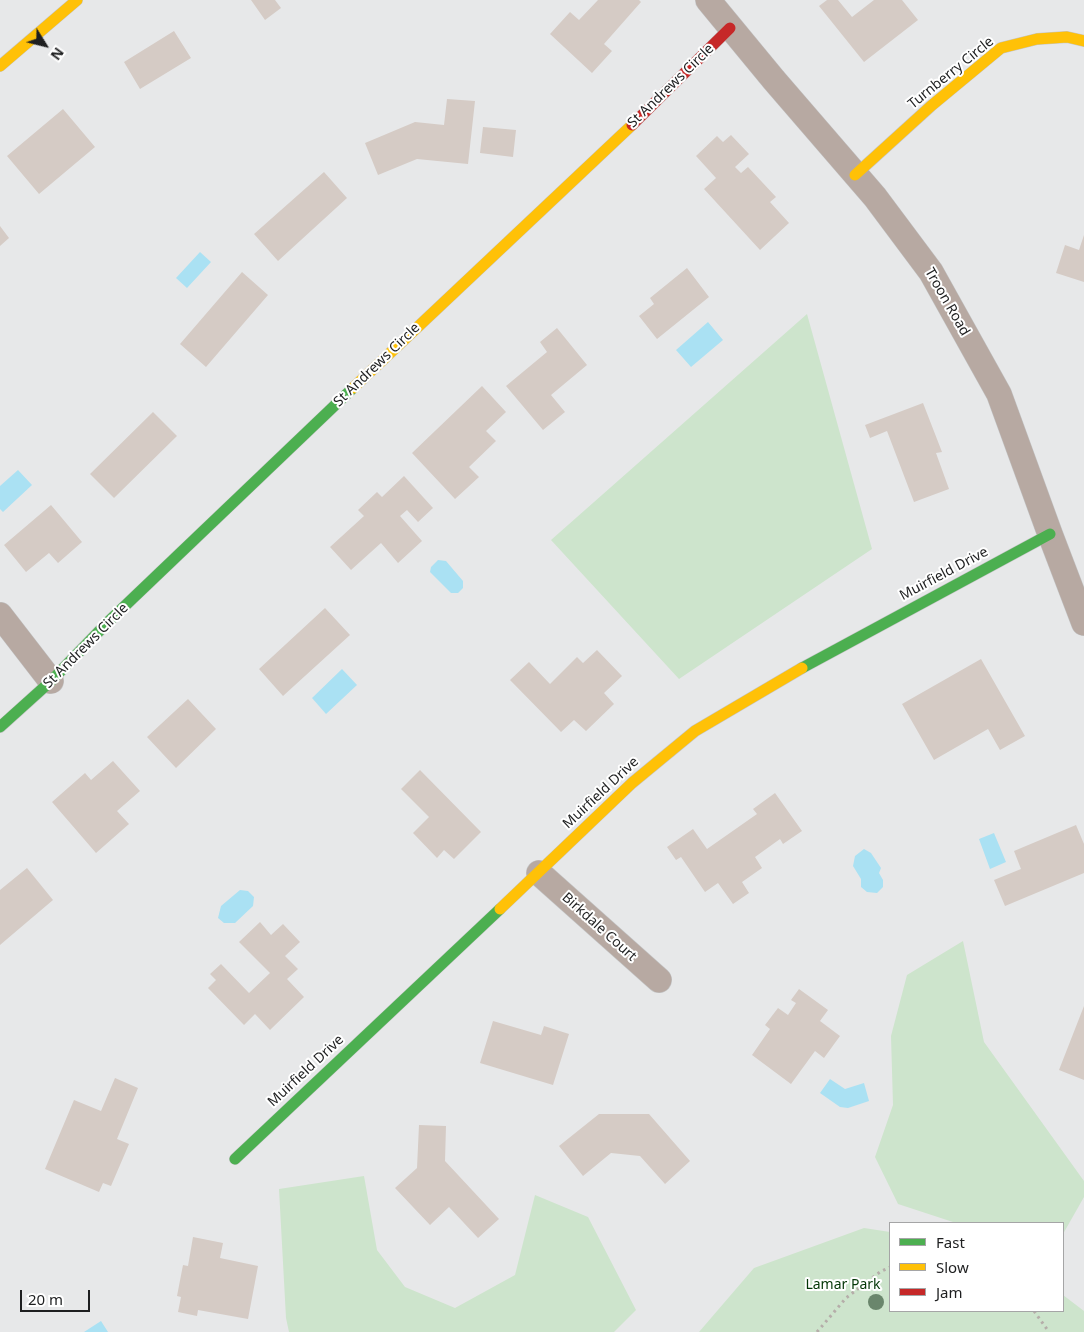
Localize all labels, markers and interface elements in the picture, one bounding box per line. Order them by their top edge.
north arrow [20,20,70,70]
street label: Turnberry Circle [905,33,997,113]
street label: St Andrews Circle [624,41,718,131]
text: N [47,44,69,64]
street label: Troon Road [921,265,973,339]
street label: St Andrews Circle [330,320,424,410]
street label: Muirfield Drive [897,544,991,604]
street label: St Andrews Circle [40,600,132,692]
street label: Muirfield Drive [560,754,642,832]
street label: Birkdale Court [558,889,640,965]
street label: Muirfield Drive [265,1032,347,1110]
legend [889,1222,1064,1312]
text: Fast [936,1232,965,1252]
text: Slow [936,1257,969,1277]
park label: Lamar Park [805,1277,881,1293]
scale bar [22,1280,92,1312]
text: Jam [936,1282,963,1302]
text: 20 m [28,1289,63,1309]

